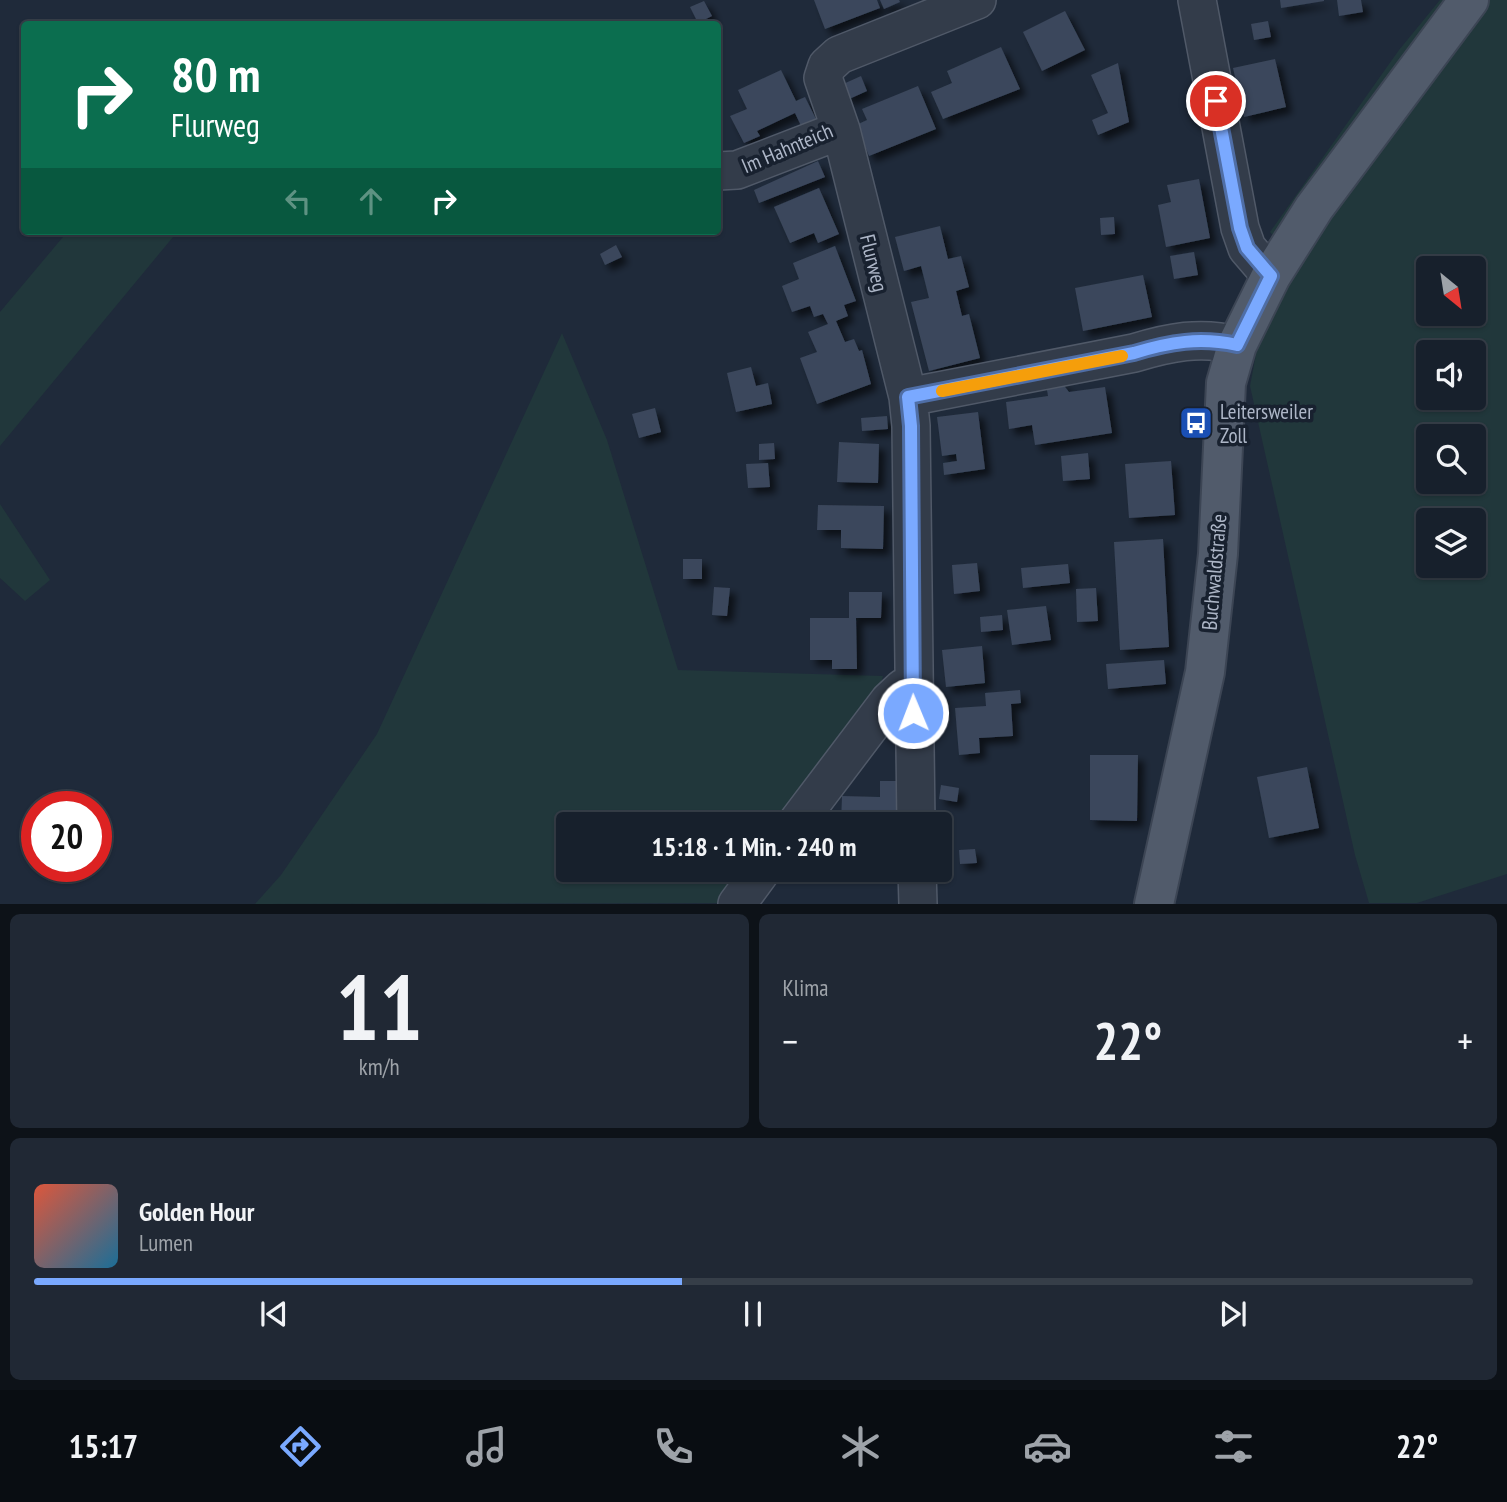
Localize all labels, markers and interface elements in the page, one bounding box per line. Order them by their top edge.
text: 80 m [171,42,260,106]
icon: right [56,49,147,140]
pin [1186,71,1246,131]
icon: arrive [1197,82,1235,120]
text: Flurweg [171,104,260,146]
street label: Im Hahnteich [737,117,837,179]
icon: left [279,182,317,220]
icon: ahead [352,182,390,220]
icon: right [425,182,463,220]
street label: Flurweg [854,231,894,295]
north arrow [1416,256,1486,326]
map controls [1416,256,1486,578]
button: sound [1416,340,1486,410]
place label: Leitersweiler Zoll [1220,398,1313,449]
bus stop icon: Leitersweiler Zoll [1177,404,1215,442]
button: search [1416,424,1486,494]
button: layers [1416,508,1486,578]
street label: Buchwaldstraße [1195,513,1233,631]
position arrow [876,676,950,750]
speed limit sign: 20 [21,791,112,882]
text: 15:18 · 1 Min. · 240 m [652,830,856,863]
text: 11 [336,947,423,1065]
text: Klima [783,973,828,1002]
text: 22° [1093,1007,1162,1074]
text: − [783,1016,798,1065]
text: + [1457,1016,1473,1065]
text: km/h [359,1052,400,1081]
text: Golden Hour [139,1195,254,1228]
text: Lumen [139,1228,193,1257]
icon: previous [255,1295,293,1333]
icon: pause [734,1295,772,1333]
icon: next [1214,1295,1252,1333]
icon: directions [276,1422,325,1471]
icon: music [462,1422,511,1471]
icon: phone [649,1422,698,1471]
icon: climate [836,1422,885,1471]
icon: car [1023,1422,1072,1471]
icon: filters [1209,1422,1258,1471]
text: 15:17 [69,1425,138,1467]
text: 22° [1396,1425,1438,1467]

